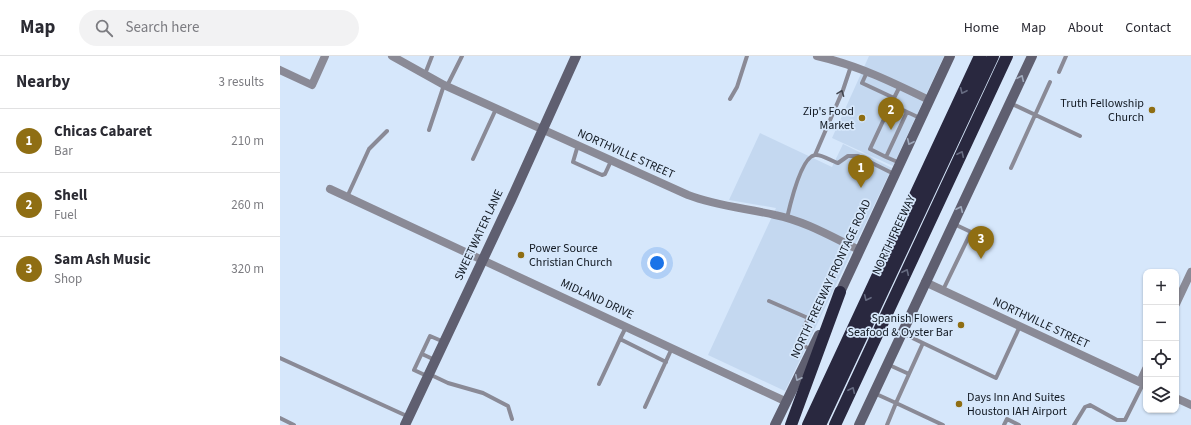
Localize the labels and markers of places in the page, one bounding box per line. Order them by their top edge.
place label: Truth Fellowship Church [1060,95,1144,126]
pin: 2 [878,97,904,130]
place label: Zip's Food Market [803,103,854,134]
marker: Truth Fellowship Church [1147,105,1157,115]
marker: Zip's Food Market [857,113,867,123]
pin: 1 [848,155,874,188]
pin: 3 [968,226,994,259]
place label: Power Source Christian Church [529,240,612,271]
marker: Power Source Christian Church [516,250,526,260]
place label: Spanish Flowers Seafood & Oyster Bar [848,310,954,341]
marker: Spanish Flowers Seafood & Oyster Bar [956,320,966,330]
place label: Days Inn And Suites Houston IAH Airport [967,389,1067,420]
marker: Days Inn And Suites Houston IAH Airport [954,399,964,409]

